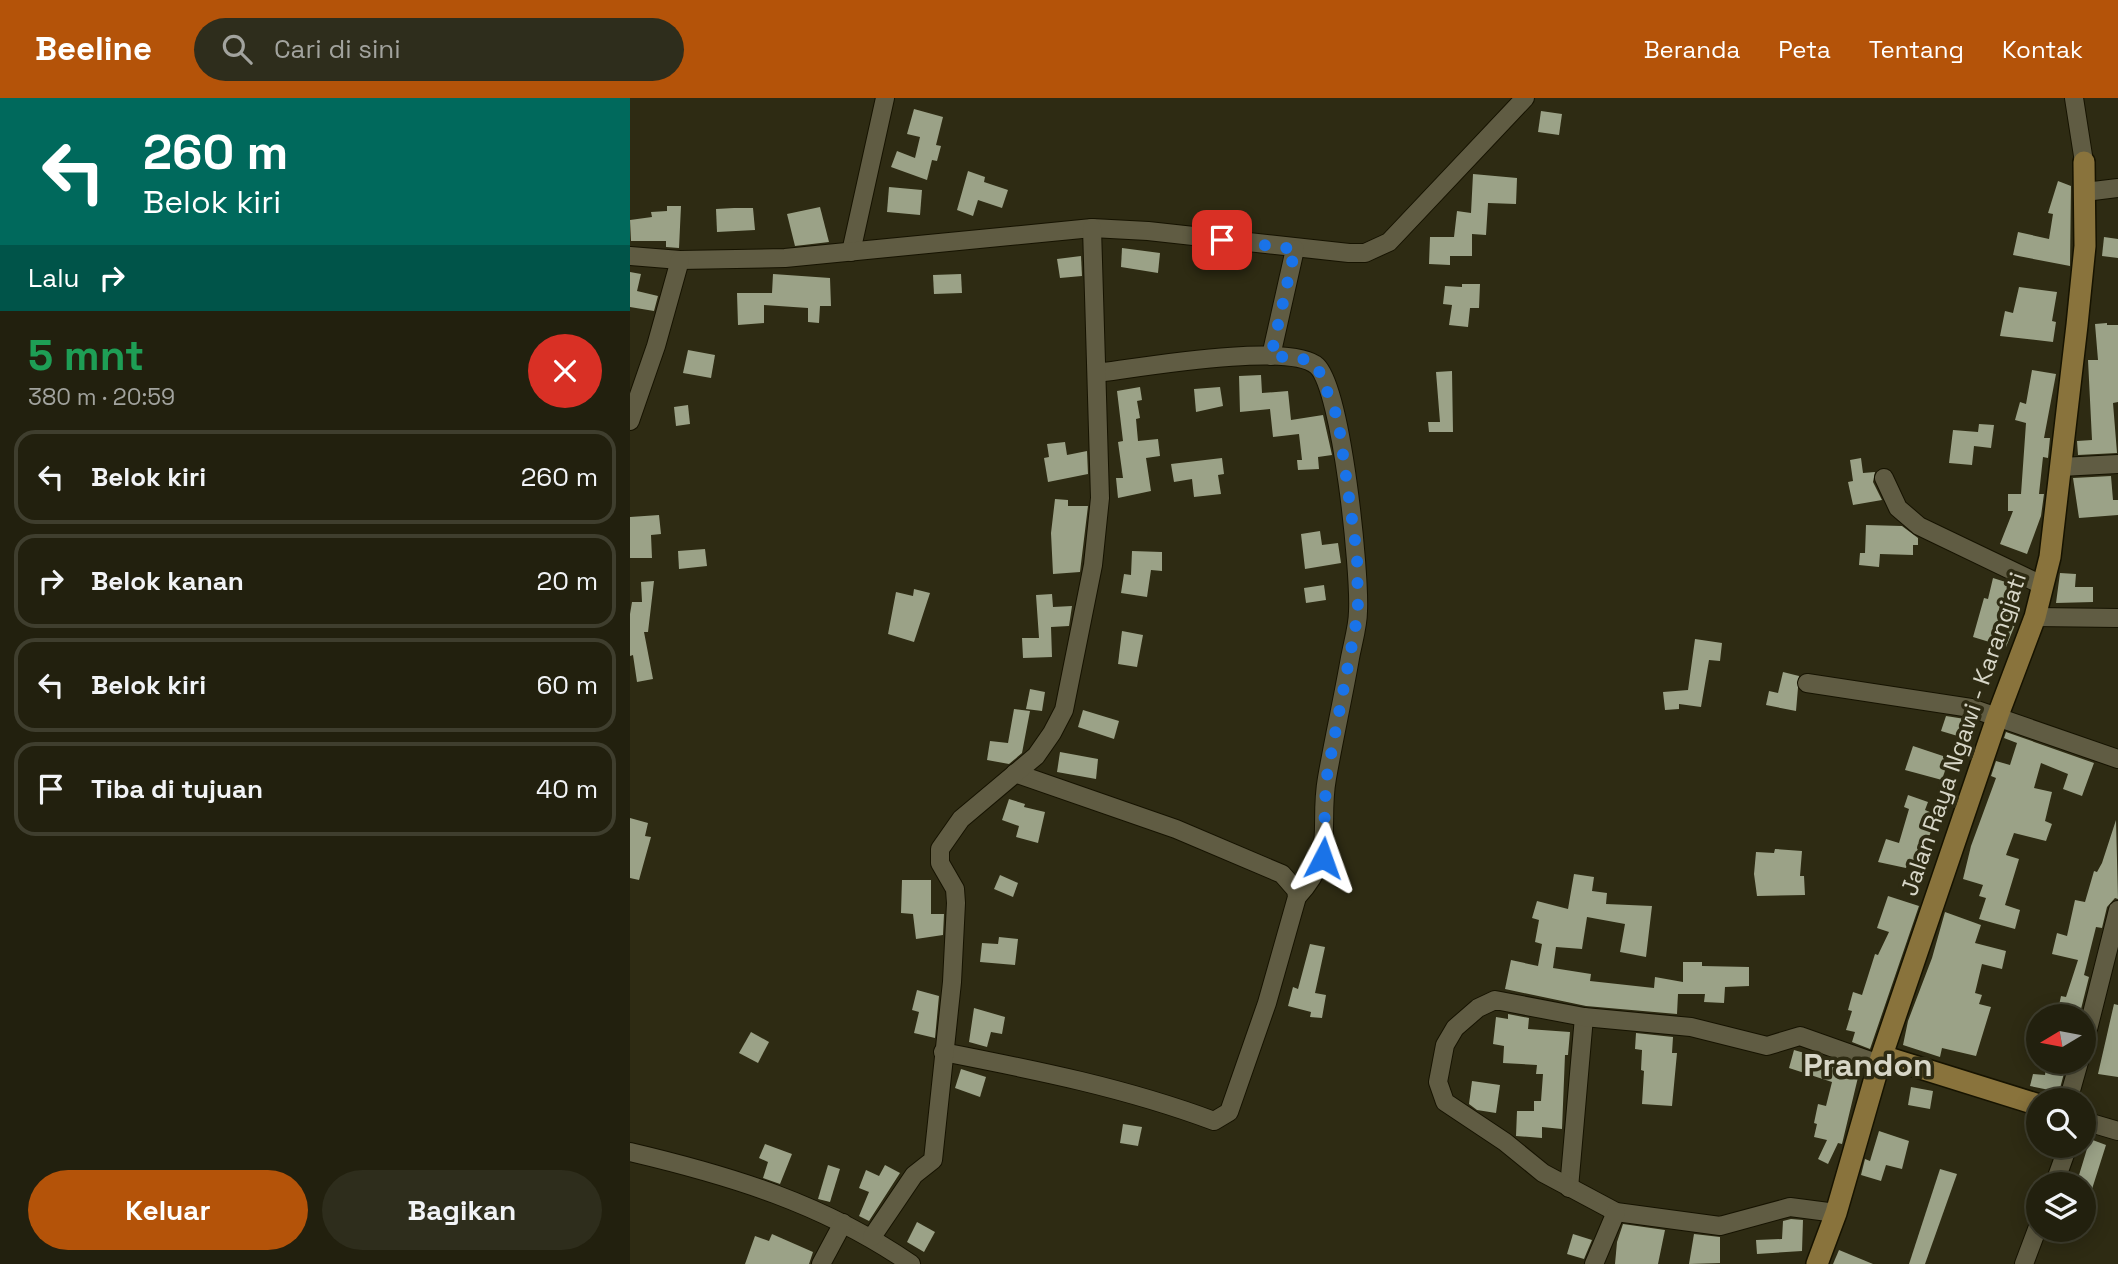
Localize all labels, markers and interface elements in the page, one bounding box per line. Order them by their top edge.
search box [194,18,684,81]
text: Beeline [35,28,152,70]
icon: search [218,30,256,68]
text: Cari di sini [274,32,401,66]
text: Beranda [1644,34,1740,65]
text: Peta [1778,34,1831,65]
text: Tentang [1869,34,1964,65]
text: Kontak [2002,34,2083,65]
text: 260 m [143,121,288,183]
icon: left [28,126,119,217]
text: Belok kiri [143,182,281,222]
pin [1192,210,1252,270]
icon: arrive [1203,221,1241,259]
icon: right [93,259,131,297]
text: Lalu [28,261,79,295]
text: 5 mnt [28,329,144,382]
button: close [528,334,602,408]
text: 380 m · 20:59 [28,382,175,412]
icon: left [32,458,70,496]
text: Belok kiri [91,460,206,494]
text: 260 m [521,460,598,494]
icon: right [32,562,70,600]
text: Belok kanan [91,564,244,598]
text: 20 m [537,564,598,598]
street label: Jalan Raya Ngawi - Karangjati [1893,568,2033,900]
icon: left [32,666,70,704]
text: Belok kiri [91,668,206,702]
text: 60 m [536,668,598,702]
icon: arrive [32,770,70,808]
text: Tiba di tujuan [91,772,263,806]
text: 40 m [536,772,598,806]
position arrow [1286,821,1360,895]
north arrow [2026,1004,2096,1074]
map controls [2026,1004,2096,1242]
district label: Prandon [1803,1045,1933,1085]
button: search [2026,1088,2096,1158]
button: Keluar [28,1170,308,1250]
button: Bagikan [322,1170,602,1250]
button: layers [2026,1172,2096,1242]

